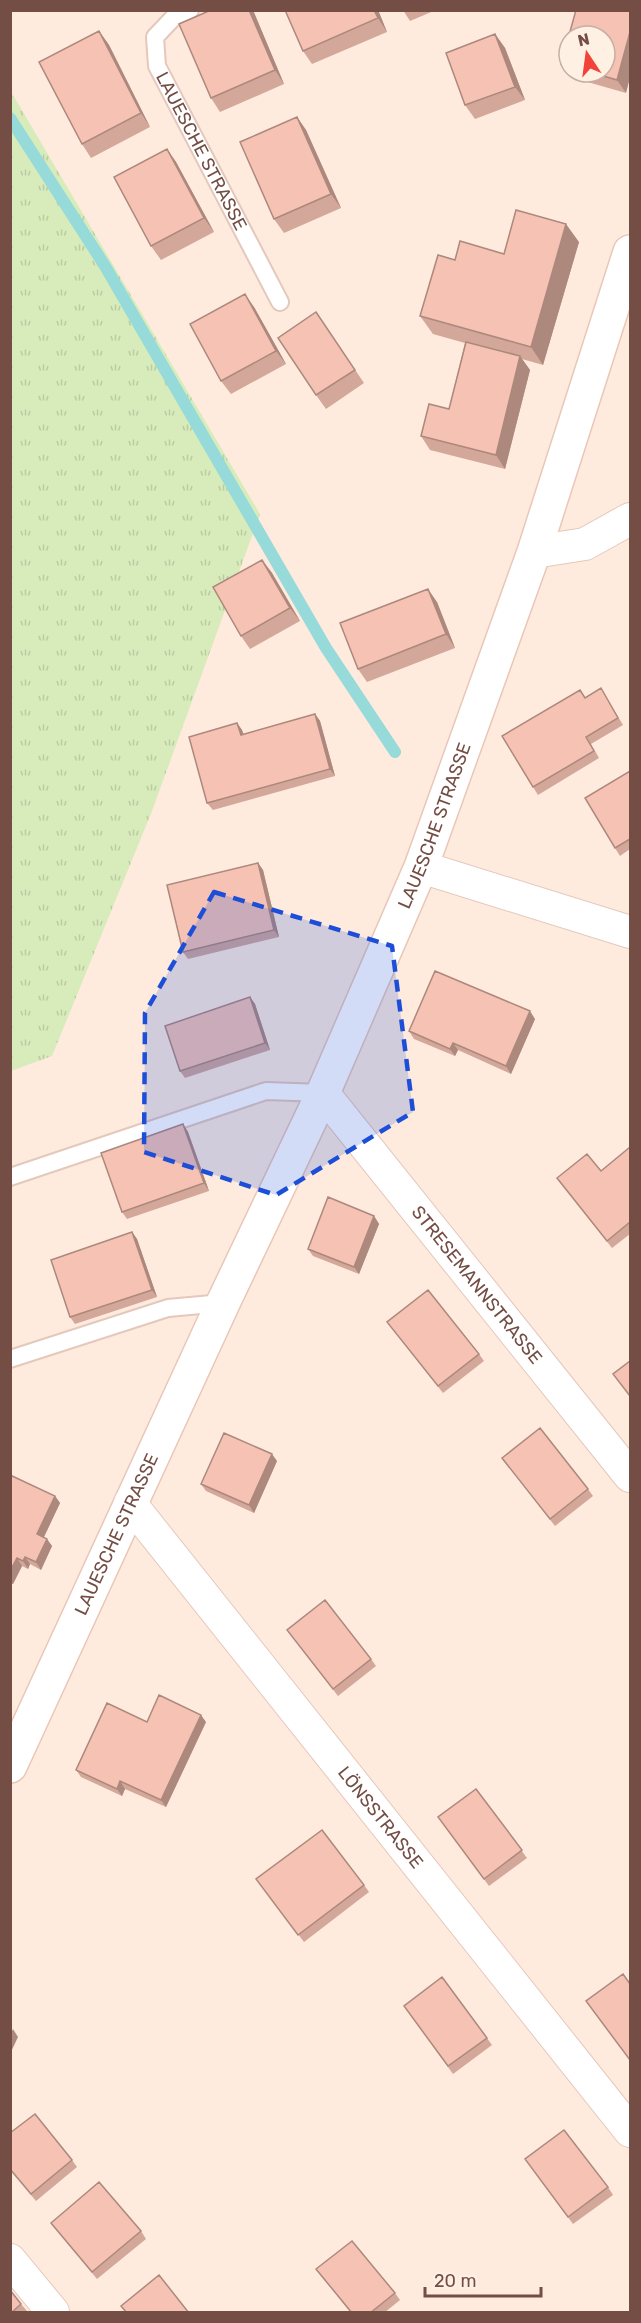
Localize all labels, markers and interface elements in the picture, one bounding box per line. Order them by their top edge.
north arrow [557,24,617,84]
text: N [576,29,591,50]
street label: LAUESCHE STRASSE [151,68,252,234]
street label: LAUESCHE STRASSE [393,740,476,912]
street label: STRESEMANNSTRASSE [407,1202,547,1368]
street label: LAUESCHE STRASSE [70,1450,163,1619]
street label: LÖNSSTRASSE [333,1762,428,1873]
scale bar [425,2260,540,2298]
text: 20 m [434,2270,476,2292]

